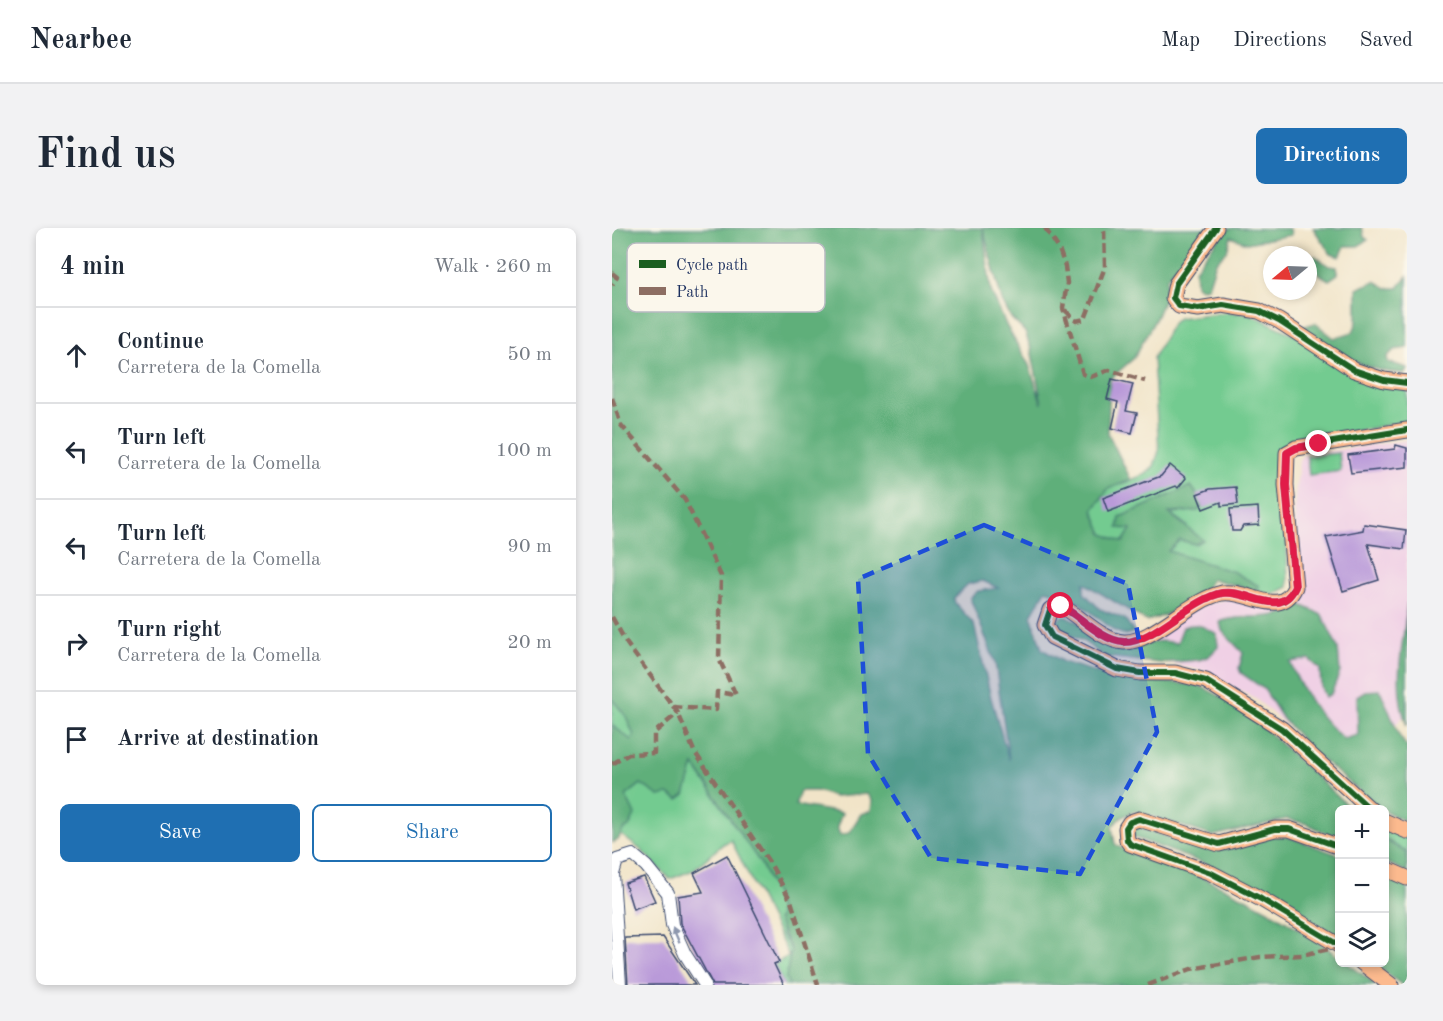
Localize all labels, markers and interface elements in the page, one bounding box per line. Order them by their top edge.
text: Nearbee [30,27,132,55]
text: Map [1161,30,1200,51]
text: Directions [1233,30,1327,51]
text: Saved [1360,30,1413,51]
button: Directions [1256,128,1407,184]
text: Find us [36,135,175,177]
legend [627,243,825,312]
north arrow [1263,246,1317,300]
text: 4 min [60,254,125,280]
text: Walk · 260 m [433,257,552,277]
text: Cycle path [676,258,748,274]
text: Path [676,285,709,301]
text: Continue [117,331,204,353]
icon: ahead [60,339,93,372]
text: 50 m [507,345,552,365]
text: Carretera de la Comella [117,358,321,378]
text: Turn left [117,427,206,449]
route end [1305,430,1331,456]
icon: left [60,435,93,468]
text: 100 m [496,441,552,461]
text: Carretera de la Comella [117,454,321,474]
text: Turn left [117,523,206,545]
icon: left [60,531,93,564]
text: 90 m [507,537,552,557]
text: Carretera de la Comella [117,550,321,570]
route start [1047,592,1073,618]
text: Turn right [117,619,221,641]
icon: right [60,627,93,660]
text: 20 m [507,633,552,653]
text: Carretera de la Comella [117,646,321,666]
icon: arrive [60,723,93,756]
text: Arrive at destination [117,728,319,750]
button: Save [60,804,300,862]
button: Share [312,804,552,862]
map controls [1335,805,1389,967]
button: + [1335,805,1389,859]
button: − [1335,859,1389,913]
button: layers [1335,913,1389,967]
one-way arrow [671,925,681,943]

